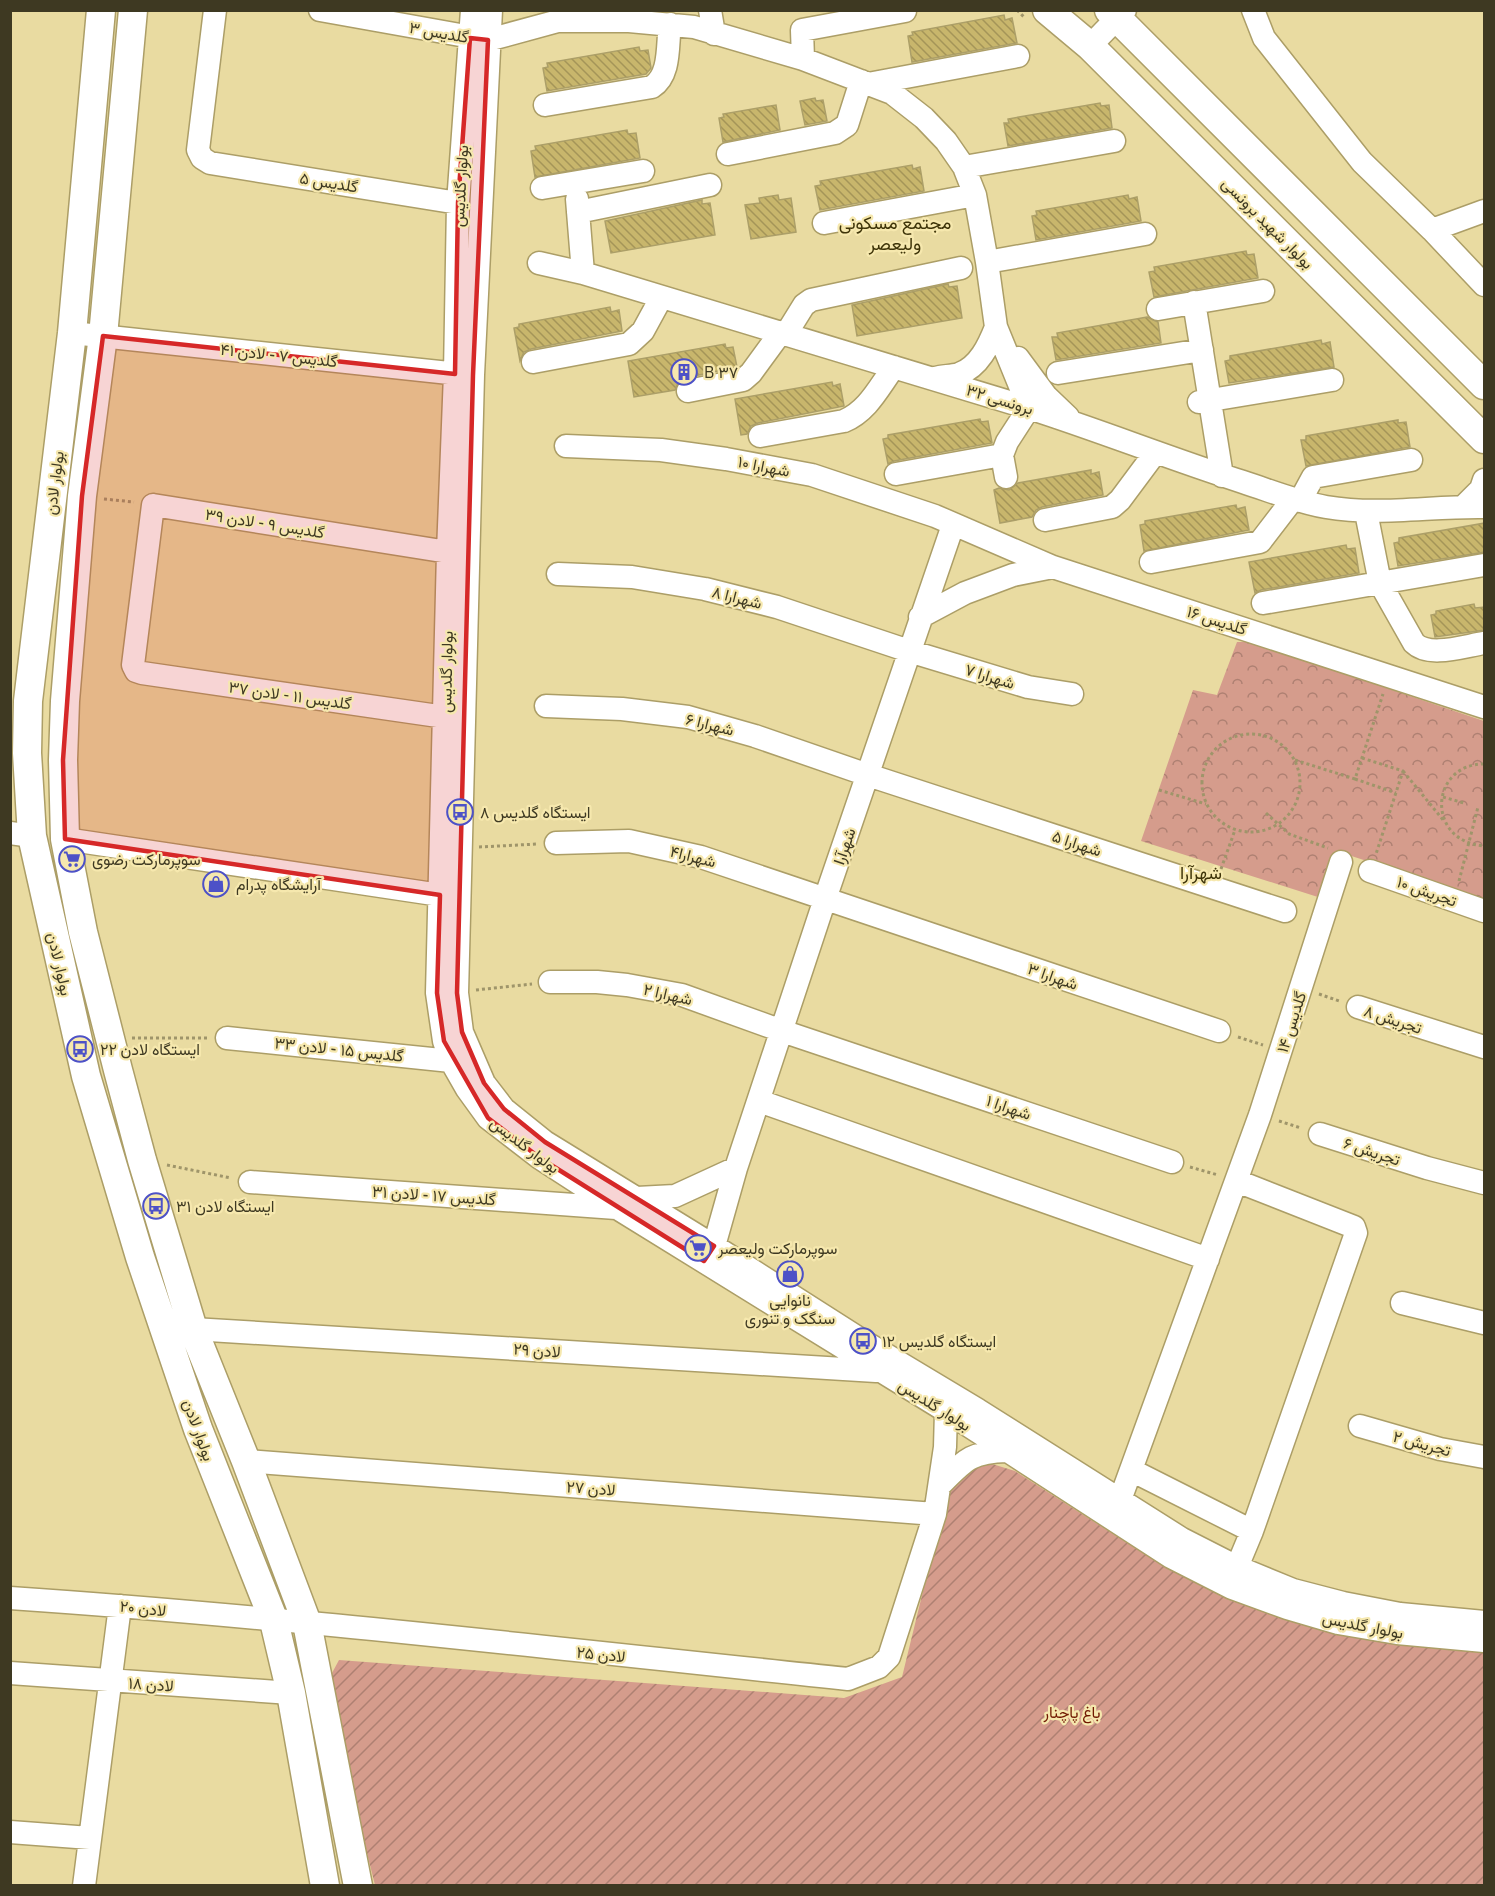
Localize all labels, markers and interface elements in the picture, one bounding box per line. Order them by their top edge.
street label: گلدیس ۳ [408,17,470,48]
street label: بولوار گلدیس [448,145,473,228]
street label: گلدیس ۵ [298,168,360,197]
street label: بولوار شهید برونسی [1217,173,1318,274]
district label: مجتمع مسکونی ولیعصر [839,211,951,255]
street label: گلدیس ۷ - لادن ۴۱ [219,339,339,372]
building icon: B ۳۷ [669,357,699,387]
place label: B ۳۷ [704,362,738,382]
street label: برونسی ۳۲ [964,379,1036,420]
street label: بولوار لادن [40,450,69,516]
street label: شهرارا ۱۰ [736,451,792,482]
street label: گلدیس ۹ - لادن ۳۹ [204,504,326,543]
street label: شهرارا ۸ [710,581,764,614]
street label: گلدیس ۱۶ [1184,601,1249,640]
street label: بولوار گلدیس [435,631,458,713]
street label: شهرارا ۷ [963,659,1017,694]
street label: گلدیس ۱۱ - لادن ۳۷ [227,676,353,715]
street label: شهرارا ۶ [684,708,736,741]
bus stop icon: ایستگاه گلدیس ۸ [445,797,475,827]
place label: ایستگاه گلدیس ۸ [480,802,591,823]
street label: شهرآرا [828,825,861,867]
street label: شهرارا ۵ [1049,826,1104,861]
street label: شهرارا۴ [668,841,718,872]
supermarket icon: سوپرمارکت رضوی [57,844,87,874]
place label: سوپرمارکت رضوی [92,849,201,871]
district label: شهرآرا [1180,861,1222,884]
shop icon: آرایشگاه پدرام [201,869,231,899]
street label: تجریش ۱۰ [1394,871,1460,912]
place label: آرایشگاه پدرام [236,874,322,896]
street label: بولوار لادن [42,931,77,998]
street label: شهرارا ۳ [1025,958,1081,995]
street label: شهرارا ۲ [641,979,694,1010]
street label: گلدیس ۱۴ [1272,989,1311,1055]
street label: تجریش ۸ [1361,1000,1425,1039]
street label: گلدیس ۱۵ - لادن ۳۳ [273,1032,405,1067]
bus stop icon: ایستگاه لادن ۲۲ [65,1034,95,1064]
place label: ایستگاه لادن ۲۲ [100,1039,200,1059]
street label: شهرارا ۱ [984,1090,1034,1125]
street label: بولوار گلدیس [486,1112,564,1178]
street label: تجریش ۶ [1341,1132,1403,1171]
street label: گلدیس ۱۷ - لادن ۳۱ [372,1181,496,1210]
bus stop icon: ایستگاه لادن ۳۱ [141,1191,171,1221]
place label: ایستگاه لادن ۳۱ [176,1196,274,1216]
supermarket icon: سوپرمارکت ولیعصر [683,1233,713,1263]
place label: سوپرمارکت ولیعصر [717,1238,837,1260]
shop icon: نانوایی سنگک و تنوری [775,1259,805,1289]
place label: نانوایی سنگک و تنوری [745,1290,835,1329]
bus stop icon: ایستگاه گلدیس ۱۲ [848,1326,878,1356]
place label: ایستگاه گلدیس ۱۲ [882,1331,996,1352]
street label: لادن ۲۹ [513,1338,561,1362]
street label: بولوار گلدیس [894,1375,975,1436]
street label: بولوار لادن [178,1396,219,1464]
street label: تجریش ۲ [1391,1426,1453,1461]
street label: لادن ۲۷ [566,1476,616,1500]
street label: لادن ۲۰ [119,1596,167,1620]
street label: بولوار گلدیس [1321,1607,1405,1644]
street label: لادن ۲۵ [576,1641,626,1667]
street label: لادن ۱۸ [128,1672,174,1696]
park label: باغ پاچنار [1043,1702,1100,1724]

